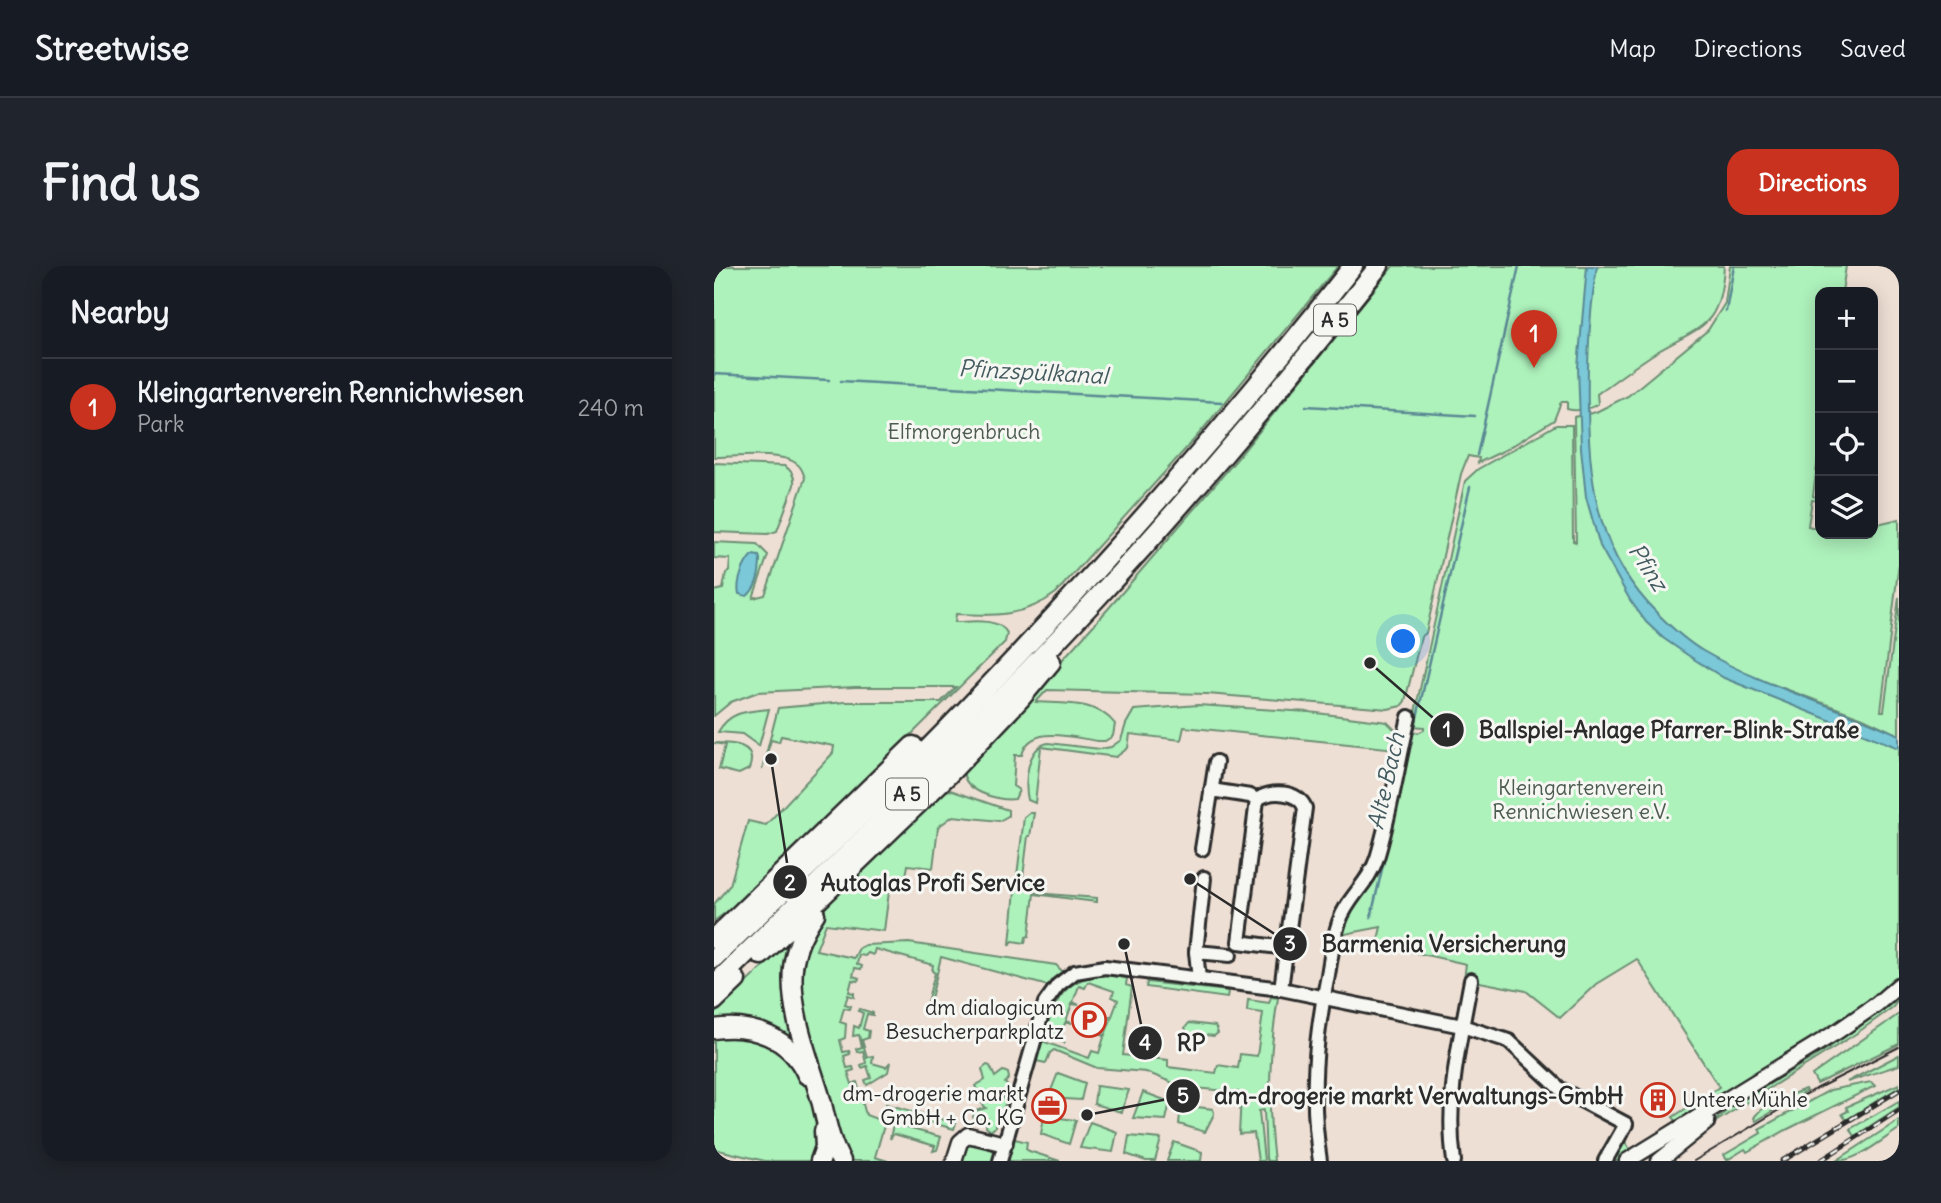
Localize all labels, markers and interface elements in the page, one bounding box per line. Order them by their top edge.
text: Streetwise [35,27,189,69]
text: Map [1609,33,1656,63]
text: Directions [1694,33,1802,63]
text: Saved [1840,33,1906,63]
button: Directions [1727,149,1899,215]
text: Find us [42,152,200,213]
map controls [1815,287,1878,539]
button: + [1815,287,1878,350]
text: Nearby [70,293,170,331]
road number: A 5 [1314,304,1356,336]
pin: 1 [1511,310,1557,368]
button: − [1815,350,1878,413]
water label: Pfinzspülkanal [958,353,1111,390]
text: Kleingartenverein Rennichwiesen [137,376,524,409]
text: 1 [88,393,98,422]
text: 240 m [578,393,644,422]
text: Park [137,409,185,438]
button: locate [1815,413,1878,476]
park label: Elfmorgenbruch [888,418,1040,445]
button: layers [1815,476,1878,539]
water label: Pfinz [1622,538,1676,598]
your location [1386,624,1420,658]
callout: Ballspiel-Anlage Pfarrer-Blink-Straße [1430,708,1873,752]
text: Ballspiel-Anlage Pfarrer-Blink-Straße [1479,715,1859,744]
text: 1 [1443,716,1451,743]
water label: Alte Bach [1360,729,1411,832]
park label: Kleingartenverein Rennichwiesen e.V. [1492,774,1670,825]
road number: A 5 [886,778,928,810]
callout: Autoglas Profi Service [772,860,1059,904]
text: Autoglas Profi Service [821,868,1045,897]
text: 2 [784,869,796,896]
callout: Barmenia Versicherung [1272,922,1580,966]
text: Barmenia Versicherung [1322,929,1566,958]
text: 3 [1284,930,1296,957]
place label: dm dialogicum Besucherparkplatz [886,994,1064,1045]
parking icon: dm dialogicum Besucherparkplatz [1070,1001,1108,1039]
callout: RP [1128,1021,1219,1065]
text: RP [1177,1028,1205,1057]
text: 4 [1139,1029,1151,1056]
callout: dm-drogerie markt Verwaltungs-GmbH [1165,1074,1637,1118]
place label: dm-drogerie markt GmbH + Co. KG [843,1080,1024,1131]
text: dm-drogerie markt Verwaltungs-GmbH [1214,1081,1624,1110]
building icon: Untere Mühle [1639,1081,1677,1119]
text: 5 [1177,1082,1189,1109]
place label: Untere Mühle [1682,1086,1808,1113]
office icon: dm-drogerie markt GmbH + Co. KG [1030,1087,1068,1125]

